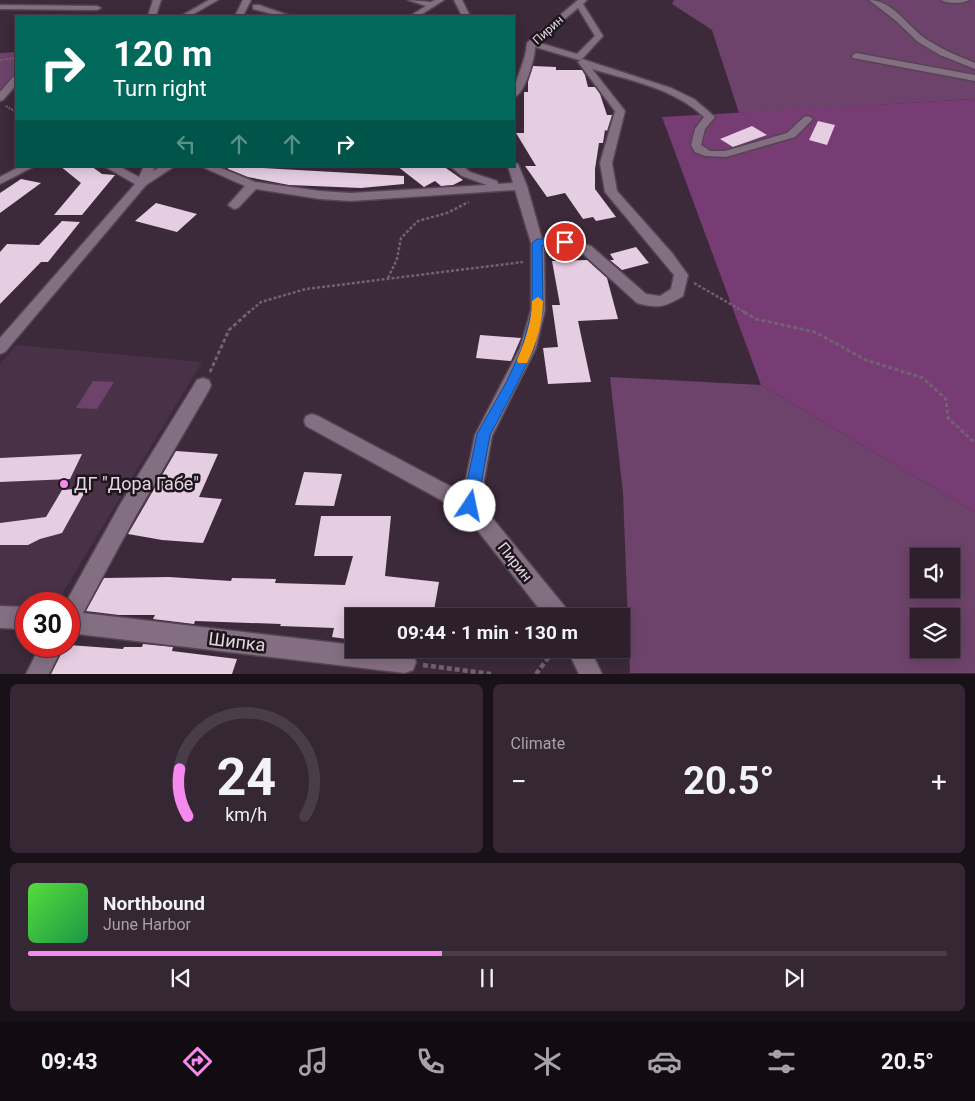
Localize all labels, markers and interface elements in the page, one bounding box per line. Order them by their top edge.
street label: Пирин [530,13,566,47]
text: 120 m [113,34,212,75]
icon: right [30,35,95,100]
text: Turn right [113,76,207,101]
icon: left [172,130,200,158]
icon: ahead [225,130,253,158]
icon: ahead [278,130,306,158]
icon: right [331,130,359,158]
pin [544,221,586,263]
icon: arrive [551,228,579,256]
place label: ДГ "Дора Габе" [74,473,199,494]
marker: ДГ "Дора Габе" [58,478,70,490]
position arrow [443,479,495,531]
street label: Пирин [494,539,536,585]
map controls [910,548,960,658]
button: sound [910,548,960,598]
speed limit sign: 30 [15,592,80,657]
button: layers [910,608,960,658]
text: 09:44 · 1 min · 130 m [397,621,578,644]
street label: Шипка [207,628,267,655]
text: Climate [511,734,565,753]
text: 24 [216,747,276,808]
text: 20.5° [683,759,774,803]
text: − [511,765,527,798]
text: + [931,765,947,798]
text: km/h [225,804,267,825]
text: Northbound [103,892,205,915]
text: June Harbor [103,915,191,934]
icon: previous [167,964,195,992]
icon: pause [473,964,501,992]
icon: next [780,964,808,992]
icon: directions [180,1044,215,1079]
icon: music [296,1044,331,1079]
icon: phone [413,1044,448,1079]
icon: climate [530,1044,565,1079]
icon: car [647,1044,682,1079]
icon: filters [764,1044,799,1079]
text: 09:43 [41,1049,98,1074]
text: 20.5° [881,1049,934,1074]

